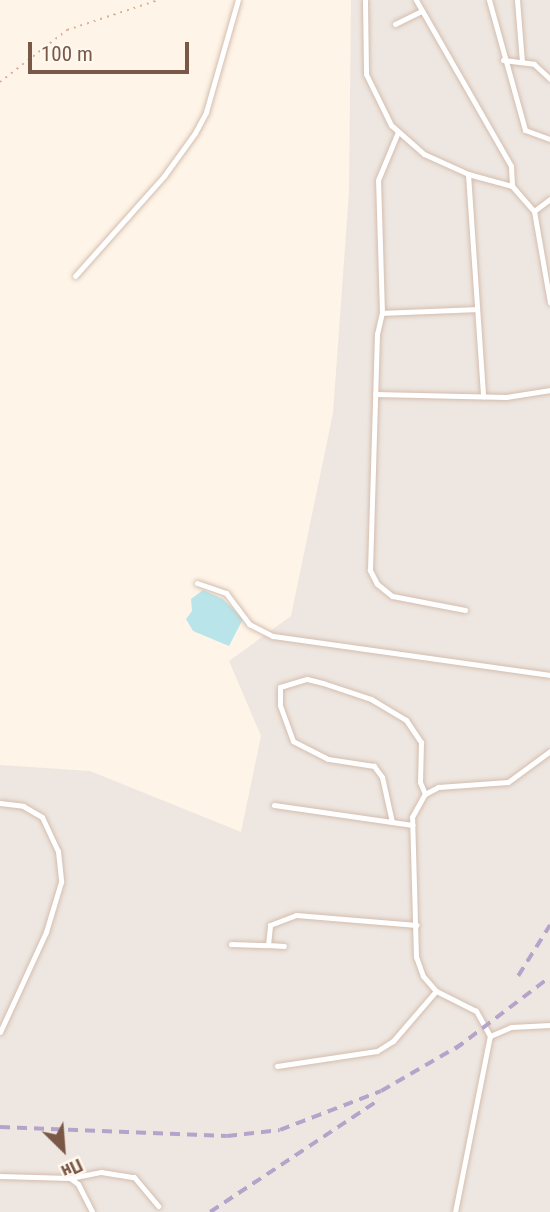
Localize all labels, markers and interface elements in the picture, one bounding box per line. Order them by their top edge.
scale bar [32,28,192,72]
text: 100 m [41,42,93,66]
north arrow [28,1114,98,1184]
text: Пн [58,1154,87,1183]

